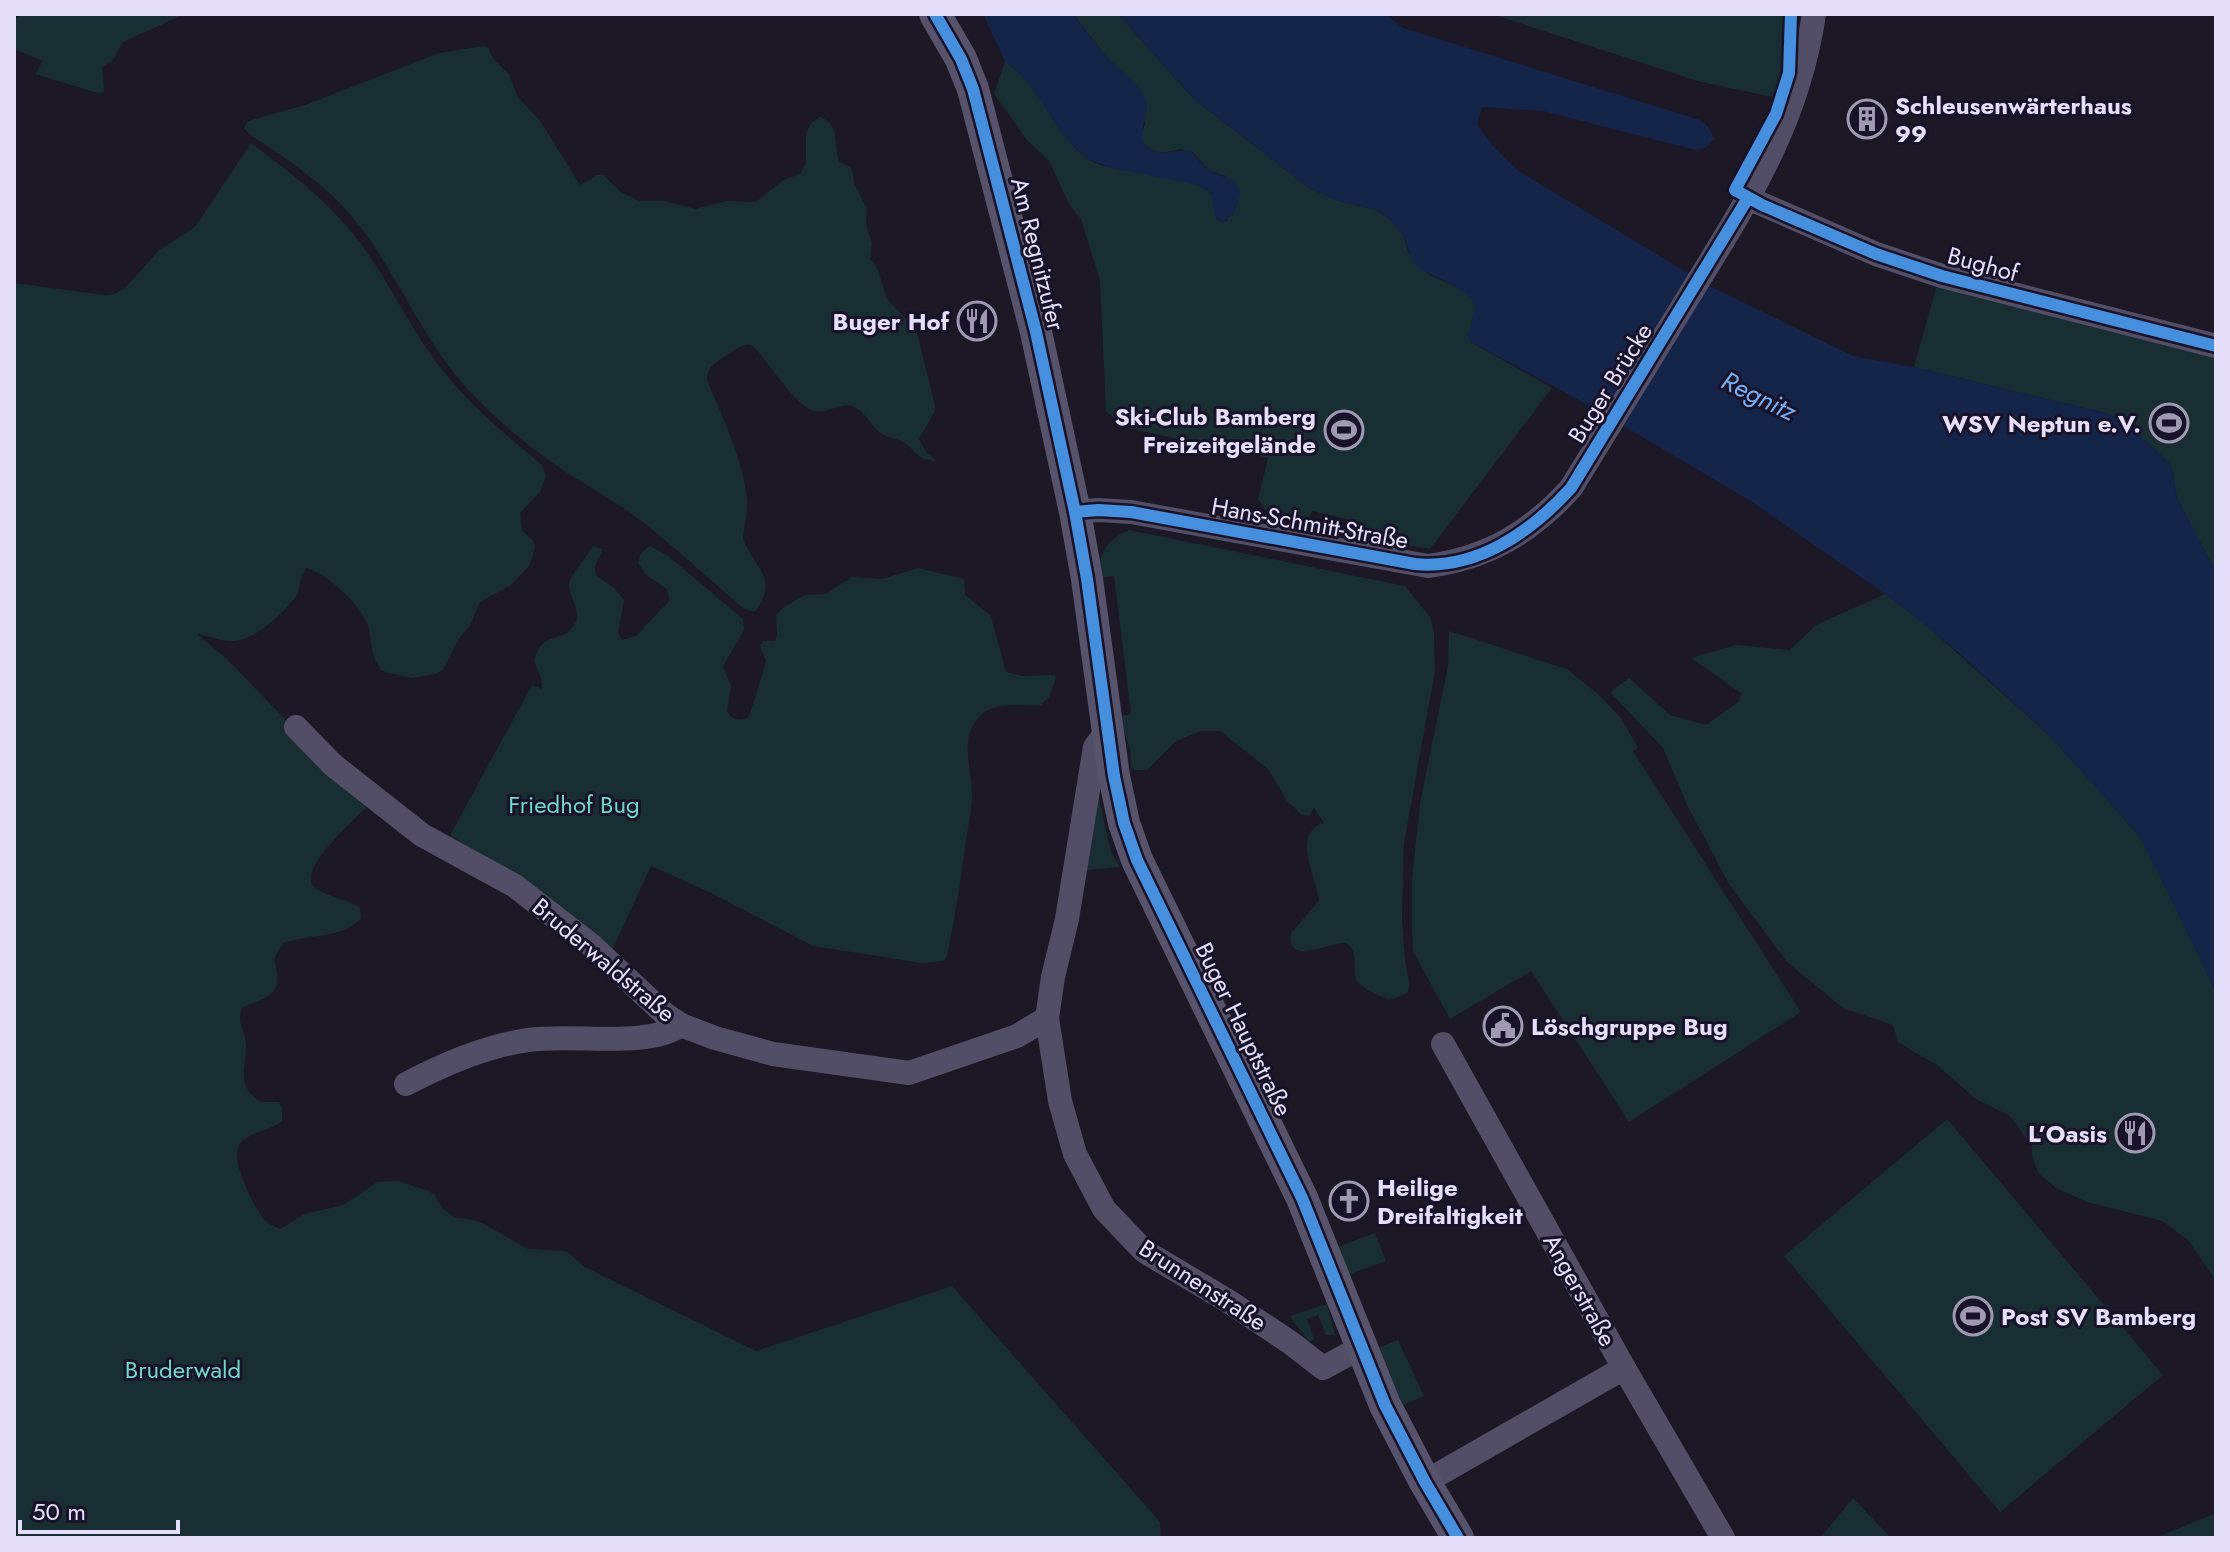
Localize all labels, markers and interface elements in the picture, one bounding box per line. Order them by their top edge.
place label: Schleusenwärterhaus 99 [1895,88,2132,151]
building icon: Schleusenwärterhaus 99 [1846,98,1888,140]
street label: Am Regnitzufer [1002,174,1074,335]
street label: Bughof [1944,238,2024,291]
restaurant icon: Buger Hof [956,300,998,342]
place label: Buger Hof [833,304,951,339]
street label: Buger Brücke [1559,316,1661,450]
water label: Regnitz [1715,362,1804,431]
place label: Ski-Club Bamberg Freizeitgelände [1115,399,1316,462]
sports icon: WSV Neptun e.V. [2148,402,2190,444]
place label: WSV Neptun e.V. [1942,406,2141,441]
sports icon: Ski-Club Bamberg Freizeitgelände [1323,409,1365,451]
street label: Hans-Schmitt-Straße [1209,488,1411,558]
park label: Friedhof Bug [508,787,640,822]
street label: Bruderwaldstraße [525,890,683,1030]
street label: Buger Hauptstraße [1187,936,1301,1122]
public building icon: Löschgruppe Bug [1482,1005,1524,1047]
place label: Löschgruppe Bug [1531,1009,1728,1044]
restaurant icon: L’Oasis [2114,1112,2156,1154]
place label: L’Oasis [2028,1116,2107,1151]
place label: Heilige Dreifaltigkeit [1377,1170,1523,1233]
church icon: Heilige Dreifaltigkeit [1328,1180,1370,1222]
street label: Angerstraße [1535,1227,1625,1353]
street label: Brunnenstraße [1132,1231,1274,1339]
sports icon: Post SV Bamberg [1952,1295,1994,1337]
place label: Post SV Bamberg [2001,1299,2196,1334]
park label: Bruderwald [125,1352,241,1387]
scale bar [20,1484,178,1534]
text: 50 m [32,1494,86,1529]

